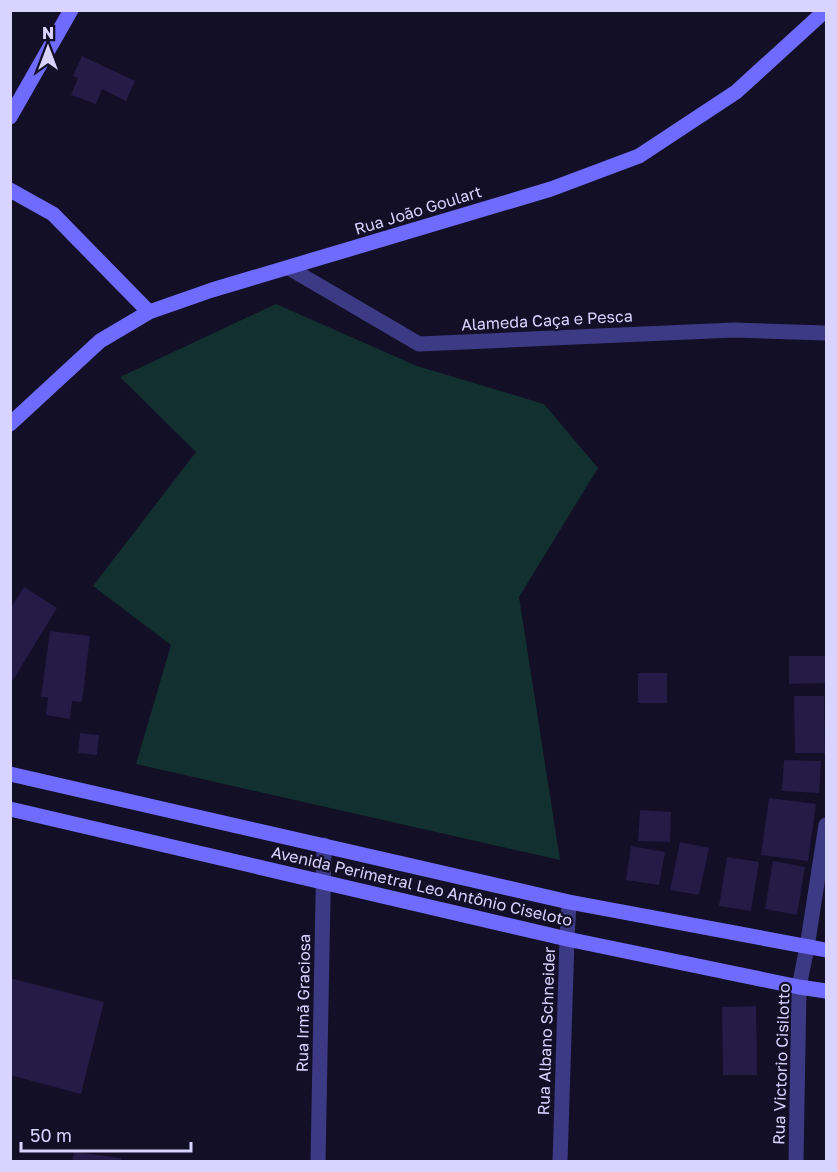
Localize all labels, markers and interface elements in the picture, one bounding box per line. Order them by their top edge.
north arrow [18,18,78,78]
text: N [42,23,54,43]
street label: Rua João Goulart [352,181,484,239]
street label: Alameda Caça e Pesca [461,306,633,334]
street label: Avenida Perimetral Leo Antônio Ciseloto [270,842,574,930]
street label: Rua Irmã Graciosa [292,934,314,1072]
street label: Rua Albano Schneider [533,946,559,1116]
street label: Rua Victorio Cisilotto [768,983,794,1145]
scale bar [21,1115,190,1153]
text: 50 m [30,1124,72,1146]

